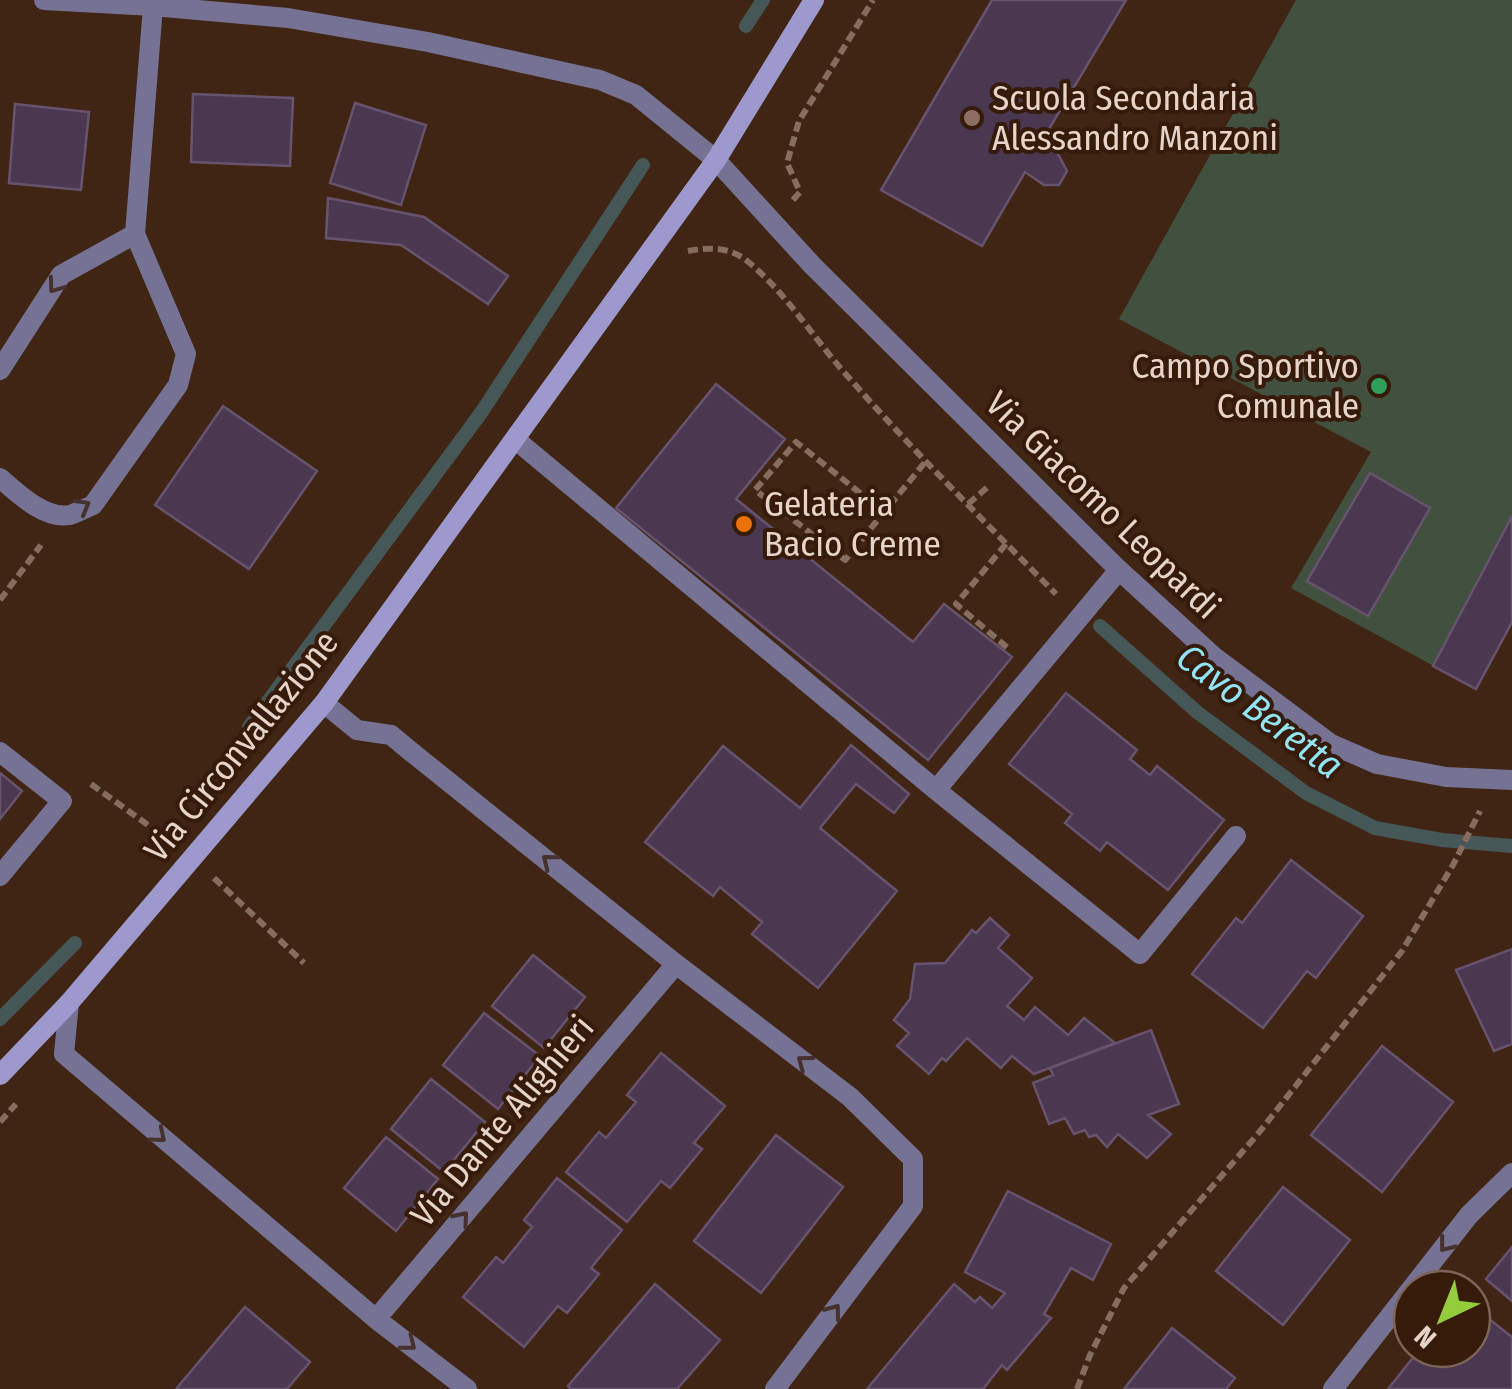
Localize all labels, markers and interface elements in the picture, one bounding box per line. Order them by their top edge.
place label: Scuola Secondaria Alessandro Manzoni [992,77,1278,159]
marker: Scuola Secondaria Alessandro Manzoni [961,107,983,129]
one-way arrow [49,275,67,294]
place label: Campo Sportivo Comunale [1132,345,1359,427]
marker: Campo Sportivo Comunale [1368,375,1390,397]
street label: Via Giacomo Leopardi [977,383,1229,627]
place label: Gelateria Bacio Creme [764,483,941,565]
one-way arrow [73,499,91,519]
marker: Gelateria Bacio Creme [733,513,755,535]
street label: Via Circonvallazione [135,622,347,870]
water label: Cavo Beretta [1168,634,1352,788]
one-way arrow [542,856,560,873]
street label: Via Dante Alighieri [402,1007,602,1235]
one-way arrow [797,1056,815,1073]
one-way arrow [148,1124,166,1142]
one-way arrow [451,1212,469,1230]
one-way arrow [1440,1233,1458,1251]
north arrow [1392,1269,1492,1369]
one-way arrow [822,1304,839,1322]
text: N [1408,1319,1443,1355]
one-way arrow [397,1332,415,1350]

